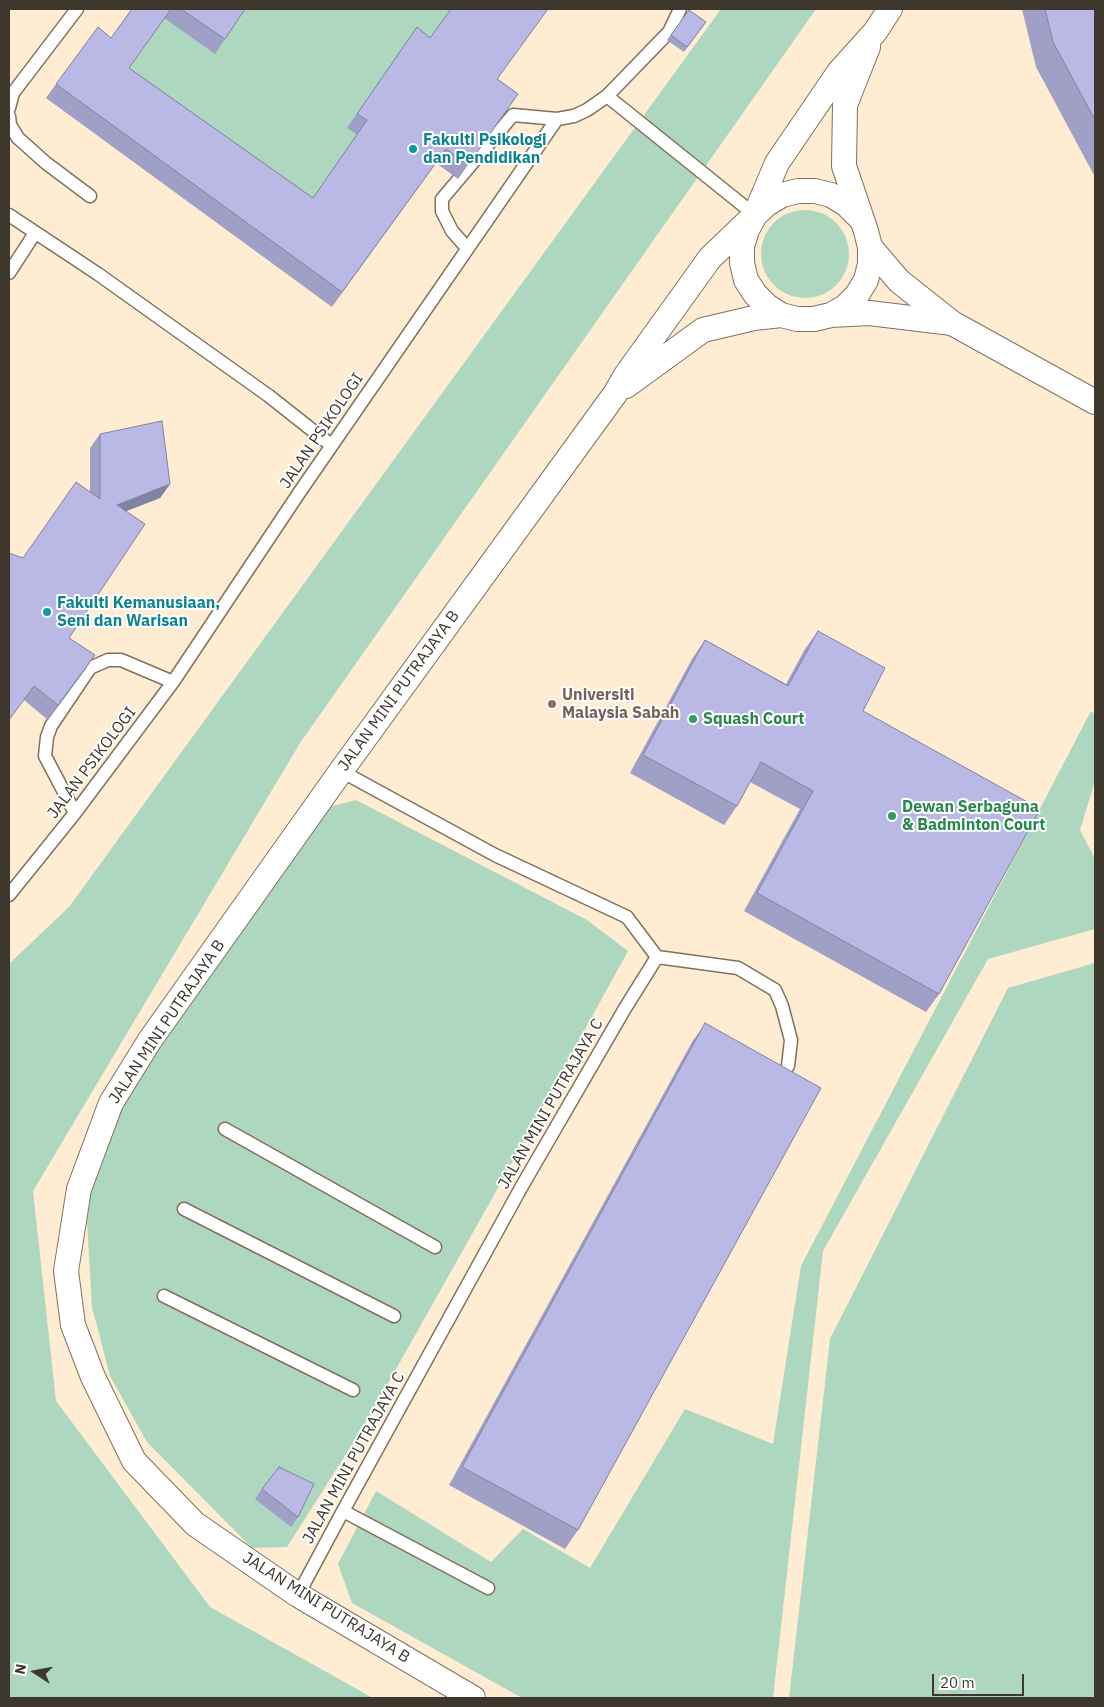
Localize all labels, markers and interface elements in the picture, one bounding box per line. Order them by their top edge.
place label: Fakulti Psikologi dan Pendidikan [423,130,547,168]
marker: Fakulti Psikologi dan Pendidikan [407,143,419,155]
street label: JALAN PSIKOLOGI [276,370,368,492]
place label: Fakulti Kemanusiaan, Seni dan Warisan [57,593,220,631]
marker: Fakulti Kemanusiaan, Seni dan Warisan [41,606,53,618]
street label: JALAN MINI PUTRAJAYA B [334,607,464,775]
place label: Universiti Malaysia Sabah [562,685,679,723]
marker: Universiti Malaysia Sabah [546,698,558,710]
street label: JALAN PSIKOLOGI [44,703,140,823]
place label: Squash Court [703,709,804,729]
marker: Squash Court [687,713,699,725]
place label: Dewan Serbaguna & Badminton Court [902,797,1045,835]
marker: Dewan Serbaguna & Badminton Court [886,810,898,822]
street label: JALAN MINI PUTRAJAYA B [105,936,229,1108]
street label: JALAN MINI PUTRAJAYA C [494,1016,608,1192]
street label: JALAN MINI PUTRAJAYA C [299,1369,409,1547]
street label: JALAN MINI PUTRAJAYA B [239,1549,413,1667]
north arrow [10,1647,60,1697]
text: N [10,1662,30,1676]
scale bar [934,1664,1026,1696]
text: 20 m [940,1673,975,1692]

